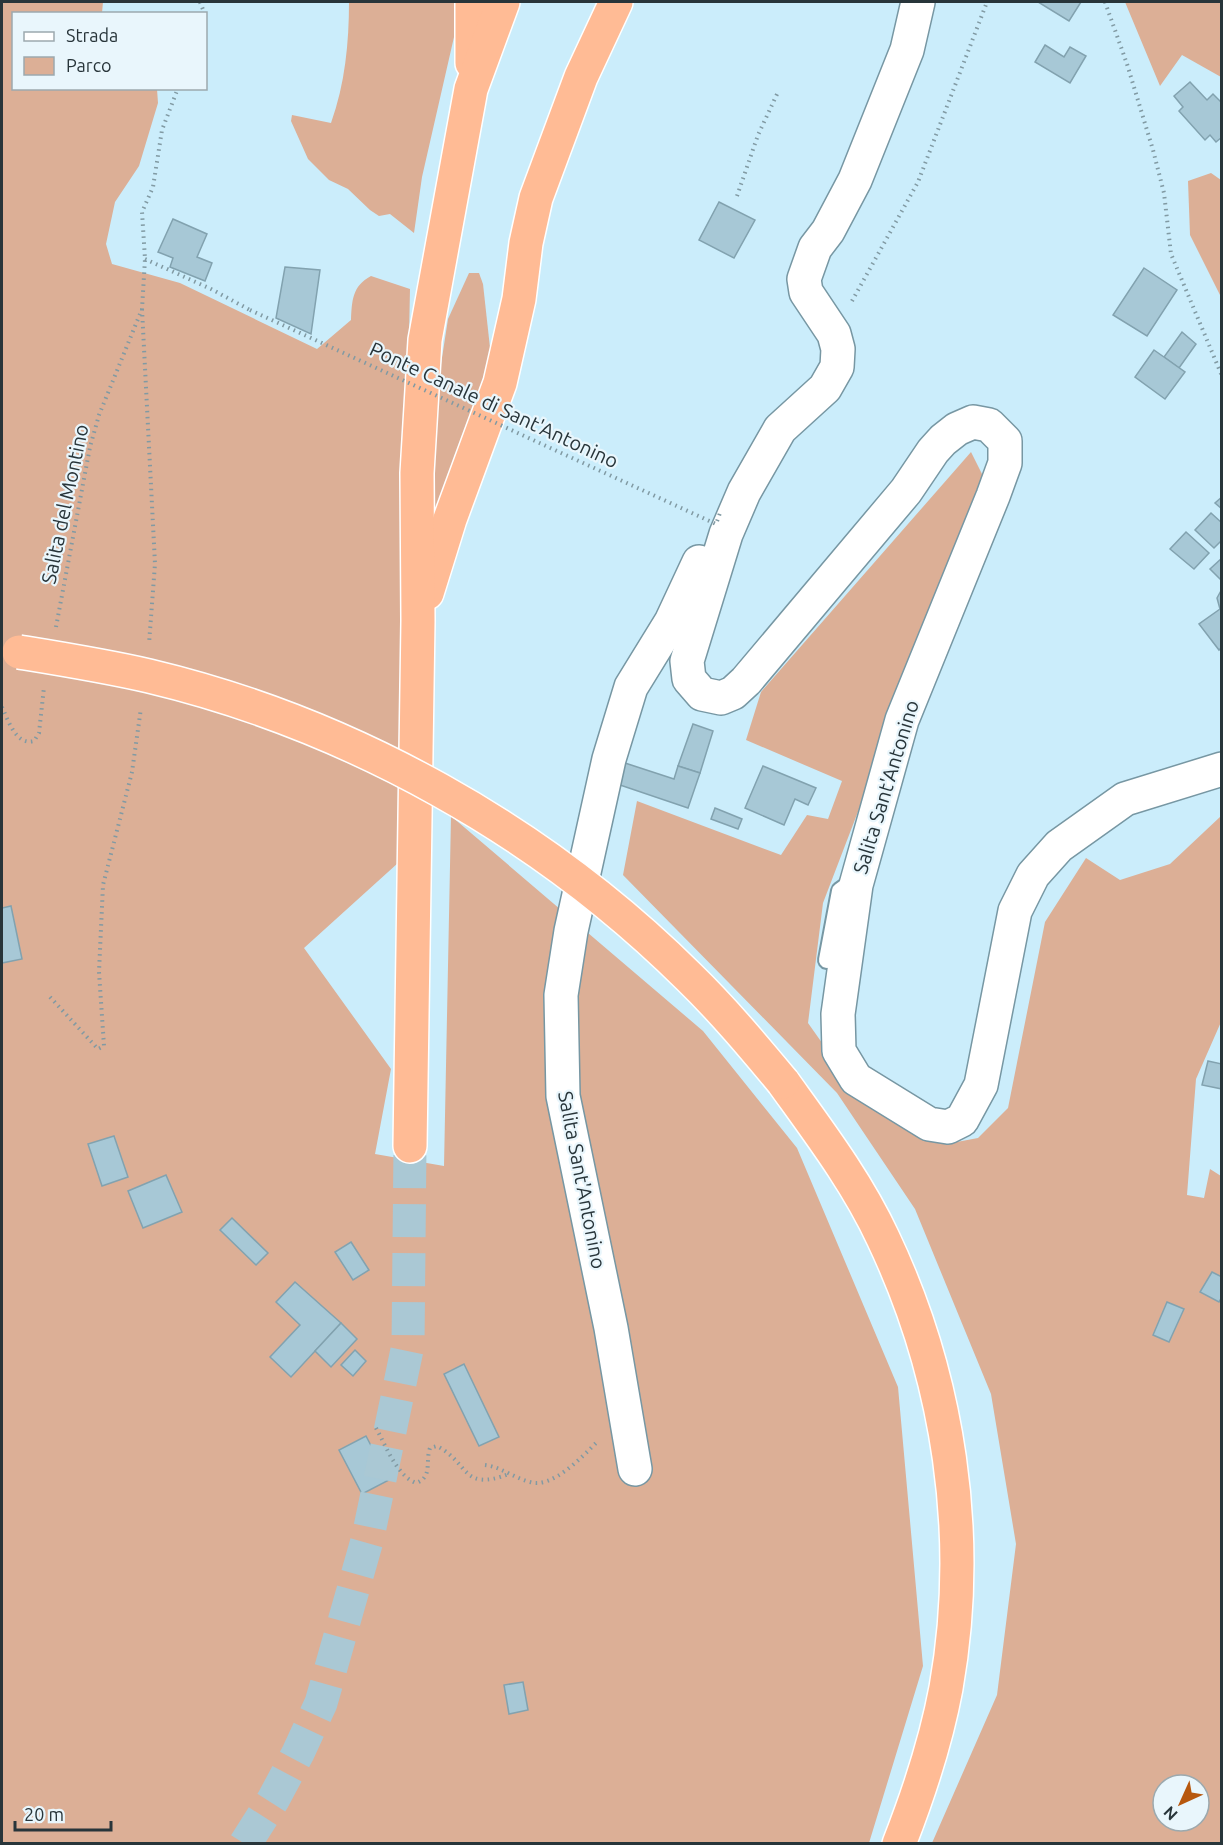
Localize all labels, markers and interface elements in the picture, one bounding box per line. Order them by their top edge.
legend [12,12,207,90]
text: Strada [66,25,118,45]
text: Parco [66,55,112,75]
street label: Ponte Canale di Sant'Antonino [366,337,622,472]
street label: Salita del Montino [36,422,93,586]
street label: Salita Sant'Antonino [848,697,923,877]
street label: Salita Sant'Antonino [554,1089,611,1271]
north arrow [1151,1773,1211,1833]
scale bar [15,1794,111,1832]
text: N [1160,1803,1181,1824]
text: 20 m [24,1804,64,1824]

